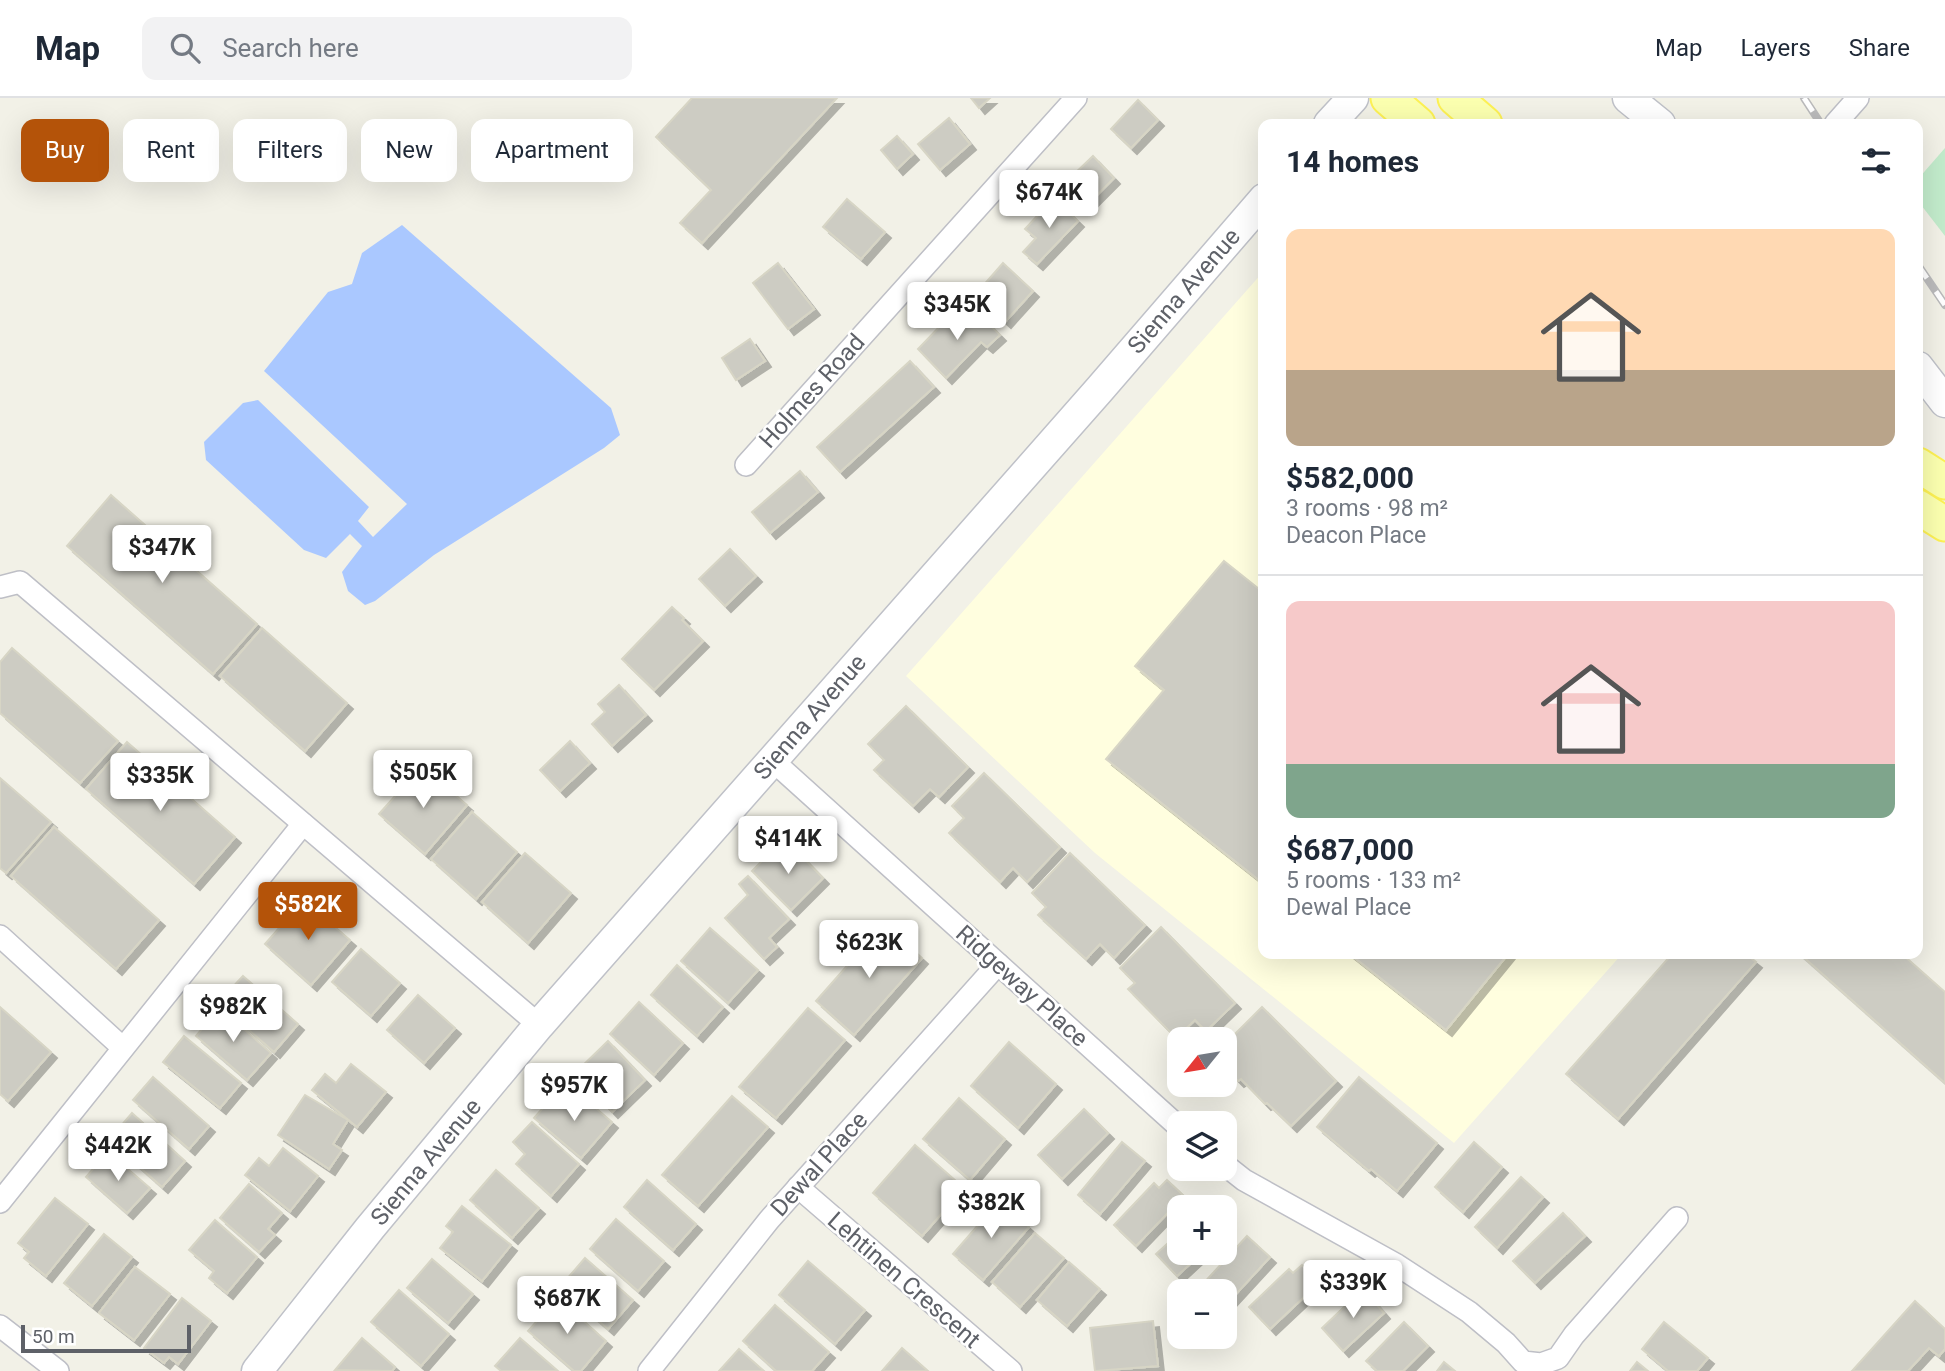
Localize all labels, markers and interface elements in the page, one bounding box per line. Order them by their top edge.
search box [142,17,632,80]
text: Map [35,29,100,68]
icon: search [166,29,204,67]
text: Search here [222,33,359,63]
text: Map [1655,34,1703,62]
text: Layers [1741,34,1811,62]
text: Share [1849,34,1910,62]
chip: Buy [21,119,109,182]
chip: Rent [123,119,219,182]
chip: Filters [233,119,347,182]
chip: New [361,119,457,182]
chip: Apartment [471,119,633,182]
icon: filters [1857,142,1895,180]
text: 14 homes [1286,144,1419,179]
pin: $674K [1000,170,1098,230]
text: $674K [1015,179,1083,206]
street label: Sienna Avenue [1122,223,1246,359]
icon: home [1528,274,1654,400]
pin: $345K [908,282,1006,342]
text: $345K [923,291,991,318]
street label: Holmes Road [753,328,871,454]
text: $582,000 [1286,460,1414,495]
text: 3 rooms · 98 m² [1286,495,1448,522]
text: Deacon Place [1286,522,1426,549]
pin: $347K [113,526,211,585]
text: $347K [128,534,196,561]
icon: home [1528,646,1654,772]
street label: Sienna Avenue [748,649,872,785]
pin: $505K [374,750,472,810]
pin: $335K [111,754,209,813]
text: $505K [389,759,457,786]
text: $335K [126,762,194,789]
pin: $414K [739,816,837,876]
text: $414K [754,825,822,852]
text: $687,000 [1286,832,1414,867]
text: 5 rooms · 133 m² [1286,867,1461,894]
pin: $582K [259,882,357,942]
text: $582K [274,891,342,918]
text: Dewal Place [1286,894,1411,921]
street label: Ridgeway Place [950,919,1094,1053]
pin: $623K [820,920,918,980]
text: $623K [835,929,903,956]
pin: $982K [184,984,282,1044]
text: $982K [199,993,267,1020]
north arrow [1167,1027,1237,1097]
map controls [1167,1027,1237,1349]
pin: $957K [525,1063,623,1123]
text: $957K [540,1072,608,1099]
street label: Sienna Avenue [365,1093,487,1231]
street label: Dewal Place [765,1106,873,1222]
button: layers [1167,1111,1237,1181]
pin: $442K [69,1124,167,1183]
text: $442K [84,1132,152,1159]
pin: $382K [942,1180,1040,1240]
text: $382K [957,1189,1025,1216]
button: + [1167,1195,1237,1265]
street label: Lehtinen Crescent [822,1206,986,1354]
pin: $339K [1304,1260,1402,1320]
text: $339K [1319,1269,1387,1296]
pin: $687K [518,1276,616,1336]
button: − [1167,1279,1237,1349]
text: $687K [533,1285,601,1312]
scale bar [21,1322,191,1354]
text: 50 m [32,1325,75,1348]

